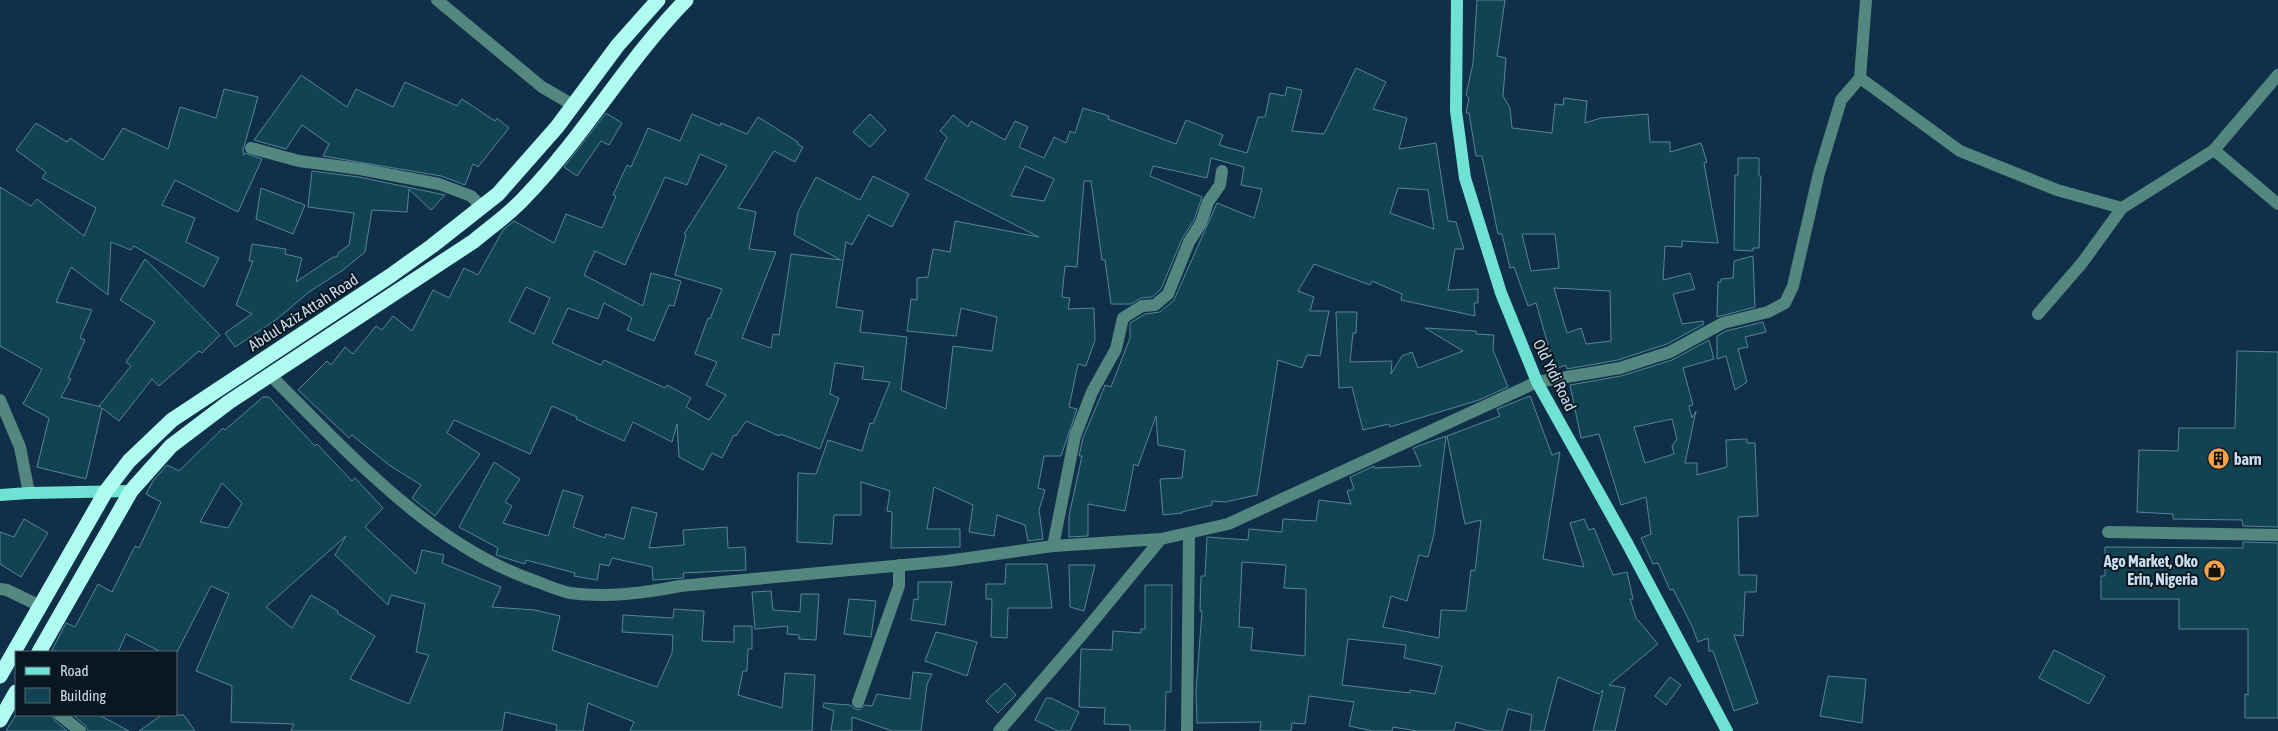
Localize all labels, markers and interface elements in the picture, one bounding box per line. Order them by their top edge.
street label: Abdul Aziz Attah Road [245,270,361,354]
street label: Old Yidi Road [1530,336,1580,414]
building icon: barn [2206,447,2230,471]
place label: barn [2234,450,2262,468]
place label: Ago Market, Oko Erin, Nigeria [2103,552,2198,588]
shop icon: Ago Market, Oko Erin, Nigeria [2202,558,2226,582]
legend [15,651,178,716]
text: Road [60,662,89,679]
text: Building [60,687,106,704]

